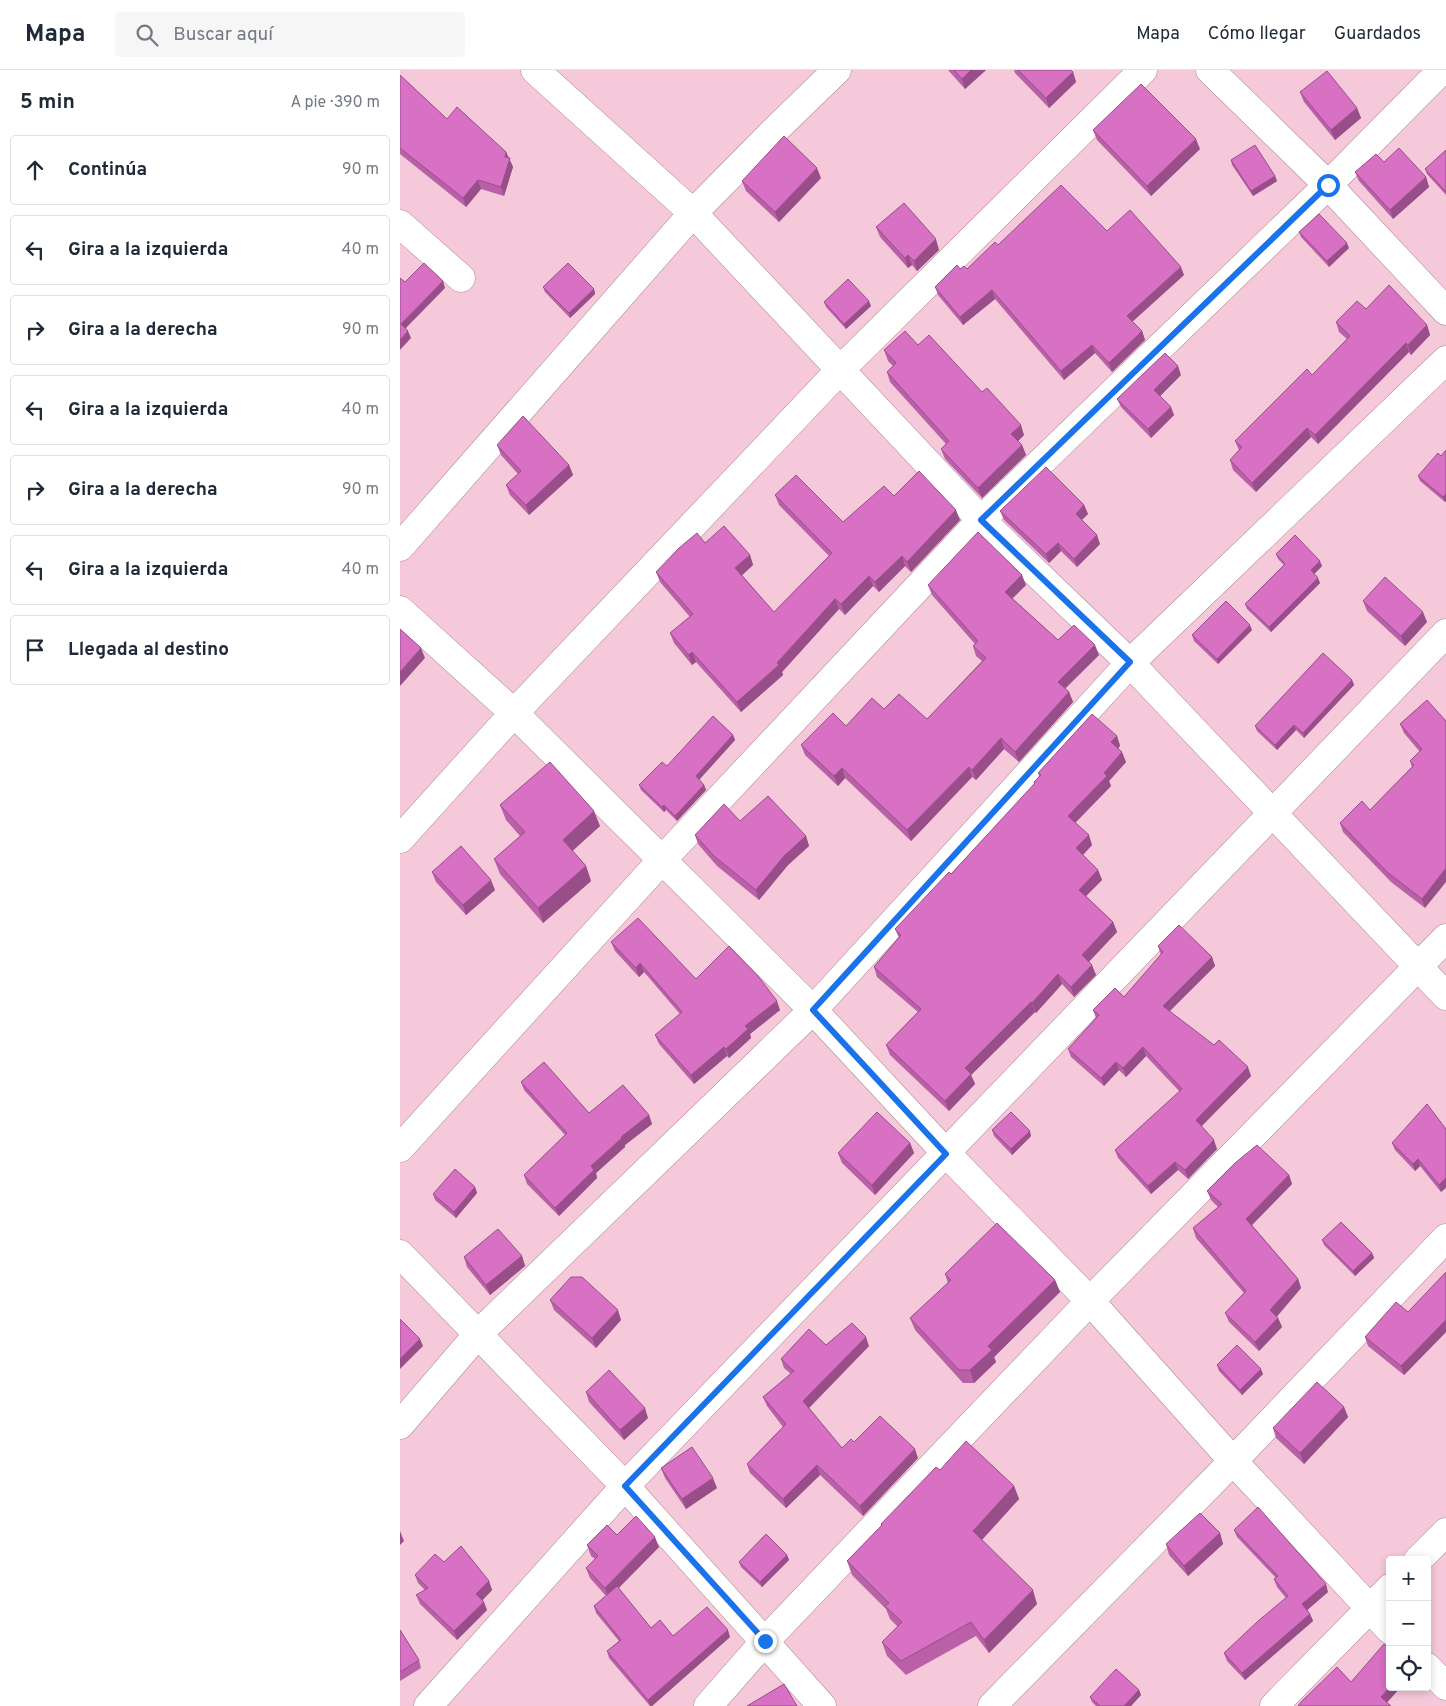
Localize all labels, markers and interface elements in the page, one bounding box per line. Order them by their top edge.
search box [115,12,465,57]
text: Mapa [25,20,85,50]
icon: search [133,21,161,49]
text: Buscar aquí [173,23,273,47]
text: Mapa [1136,23,1180,46]
text: Cómo llegar [1208,23,1306,46]
text: Guardados [1334,23,1421,46]
text: 5 min [20,89,75,116]
text: A pie · 390 m [290,93,380,113]
icon: ahead [21,156,49,184]
text: Continúa [68,158,147,182]
text: 90 m [342,160,379,180]
route start [1317,174,1340,197]
icon: left [21,236,49,264]
text: Gira a la izquierda [68,238,228,262]
text: 40 m [341,240,379,260]
icon: right [21,316,49,344]
text: Gira a la derecha [68,318,218,342]
text: 90 m [342,320,379,340]
icon: left [21,396,49,424]
text: Gira a la izquierda [68,398,228,422]
text: 40 m [341,400,379,420]
icon: right [21,476,49,504]
text: Gira a la derecha [68,478,218,502]
text: 90 m [342,480,379,500]
icon: left [21,556,49,584]
text: Gira a la izquierda [68,558,228,582]
text: 40 m [341,560,379,580]
icon: arrive [21,636,49,664]
text: Llegada al destino [68,638,229,662]
map controls [1386,1556,1431,1691]
button: + [1386,1556,1431,1601]
button: − [1386,1601,1431,1646]
route end [754,1630,777,1653]
button: locate [1386,1646,1431,1691]

